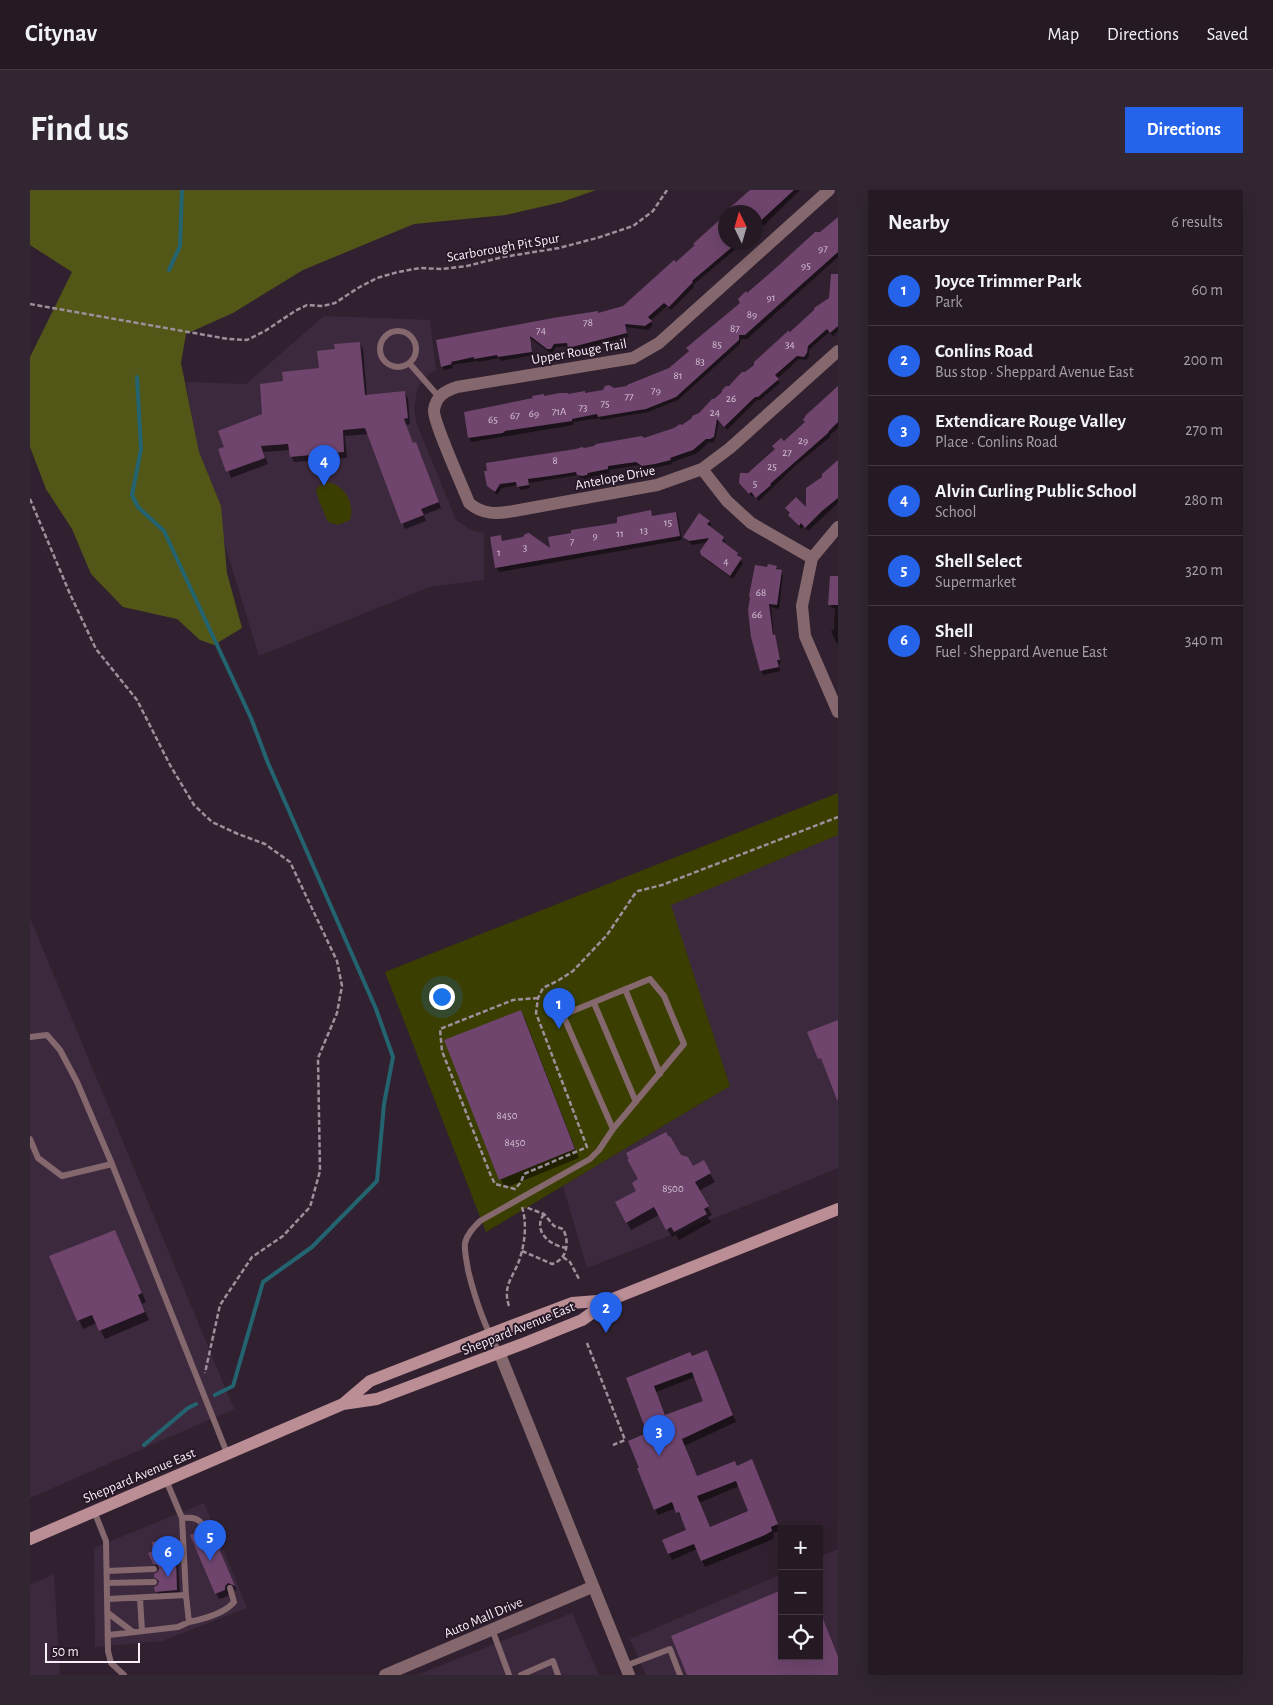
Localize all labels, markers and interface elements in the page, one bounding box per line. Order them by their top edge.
text: Citynav [25,22,97,46]
text: Map [1048,26,1079,44]
text: Directions [1107,26,1179,44]
text: Saved [1207,26,1248,44]
button: Directions [1125,107,1243,153]
text: Find us [30,112,129,147]
north arrow [718,205,763,250]
text: Nearby [888,212,949,233]
text: 6 results [1171,214,1223,230]
street label: Scarborough Pit Spur [446,231,561,265]
house number: 97 [818,243,828,254]
house number: 95 [801,260,811,271]
text: Joyce Trimmer Park [935,272,1082,291]
text: 1 [901,282,907,298]
text: 60 m [1192,282,1223,298]
house number: 91 [767,292,775,303]
text: Park [935,294,963,310]
house number: 89 [747,309,757,320]
house number: 78 [583,317,593,328]
house number: 87 [730,323,740,334]
house number: 74 [536,325,546,336]
street label: Upper Rouge Trail [530,337,628,367]
house number: 85 [712,339,722,350]
house number: 34 [785,339,795,350]
text: Conlins Road [935,342,1033,361]
text: 2 [900,352,908,368]
text: 200 m [1183,352,1223,368]
house number: 83 [695,356,705,367]
text: Bus stop · Sheppard Avenue East [935,364,1134,380]
house number: 81 [674,370,683,381]
house number: 79 [651,385,661,396]
house number: 77 [624,391,634,402]
house number: 26 [726,393,736,404]
house number: 75 [600,398,610,409]
house number: 73 [578,402,588,413]
house number: 71A [552,406,567,417]
house number: 24 [710,407,720,418]
house number: 69 [529,408,539,419]
house number: 67 [510,410,520,421]
text: Extendicare Rouge Valley [935,412,1126,431]
house number: 65 [488,414,498,425]
text: 3 [901,422,907,438]
text: 270 m [1185,422,1223,438]
text: Place · Conlins Road [935,434,1058,450]
house number: 29 [798,435,808,446]
pin: 4 [308,445,340,486]
house number: 27 [782,447,792,458]
house number: 8 [552,455,558,466]
house number: 25 [767,461,777,472]
street label: Antelope Drive [574,463,656,493]
house number: 5 [753,478,758,489]
text: Alvin Curling Public School [935,482,1137,501]
text: 4 [900,492,908,508]
text: 280 m [1184,492,1223,508]
text: School [935,504,976,520]
house number: 15 [664,517,673,528]
house number: 13 [640,525,649,536]
house number: 11 [616,528,624,539]
house number: 9 [592,530,598,541]
house number: 7 [570,536,575,547]
house number: 3 [523,542,528,553]
house number: 1 [497,547,501,558]
text: Shell Select [935,552,1022,571]
house number: 4 [723,556,729,567]
text: 5 [901,562,907,578]
text: 320 m [1185,562,1223,578]
text: Supermarket [935,574,1016,590]
house number: 68 [756,587,766,598]
house number: 66 [752,609,762,620]
text: Shell [935,622,973,641]
text: 6 [900,632,908,648]
text: 340 m [1185,632,1223,648]
text: Fuel · Sheppard Avenue East [935,644,1107,660]
your location [429,984,455,1010]
pin: 1 [543,988,575,1029]
house number: 8450 [497,1110,518,1121]
house number: 8450 [505,1137,526,1148]
house number: 8500 [662,1183,684,1194]
pin: 2 [590,1292,622,1333]
street label: Sheppard Avenue East [460,1300,577,1358]
pin: 3 [643,1415,675,1456]
street label: Sheppard Avenue East [81,1446,198,1506]
pin: 5 [194,1520,226,1561]
map controls [778,1525,823,1660]
button: + [778,1525,823,1570]
pin: 6 [152,1536,184,1577]
button: − [778,1570,823,1615]
street label: Auto Mall Drive [442,1595,525,1641]
button: locate [778,1615,823,1660]
scale bar [45,1640,140,1663]
text: 50 m [52,1645,79,1659]

